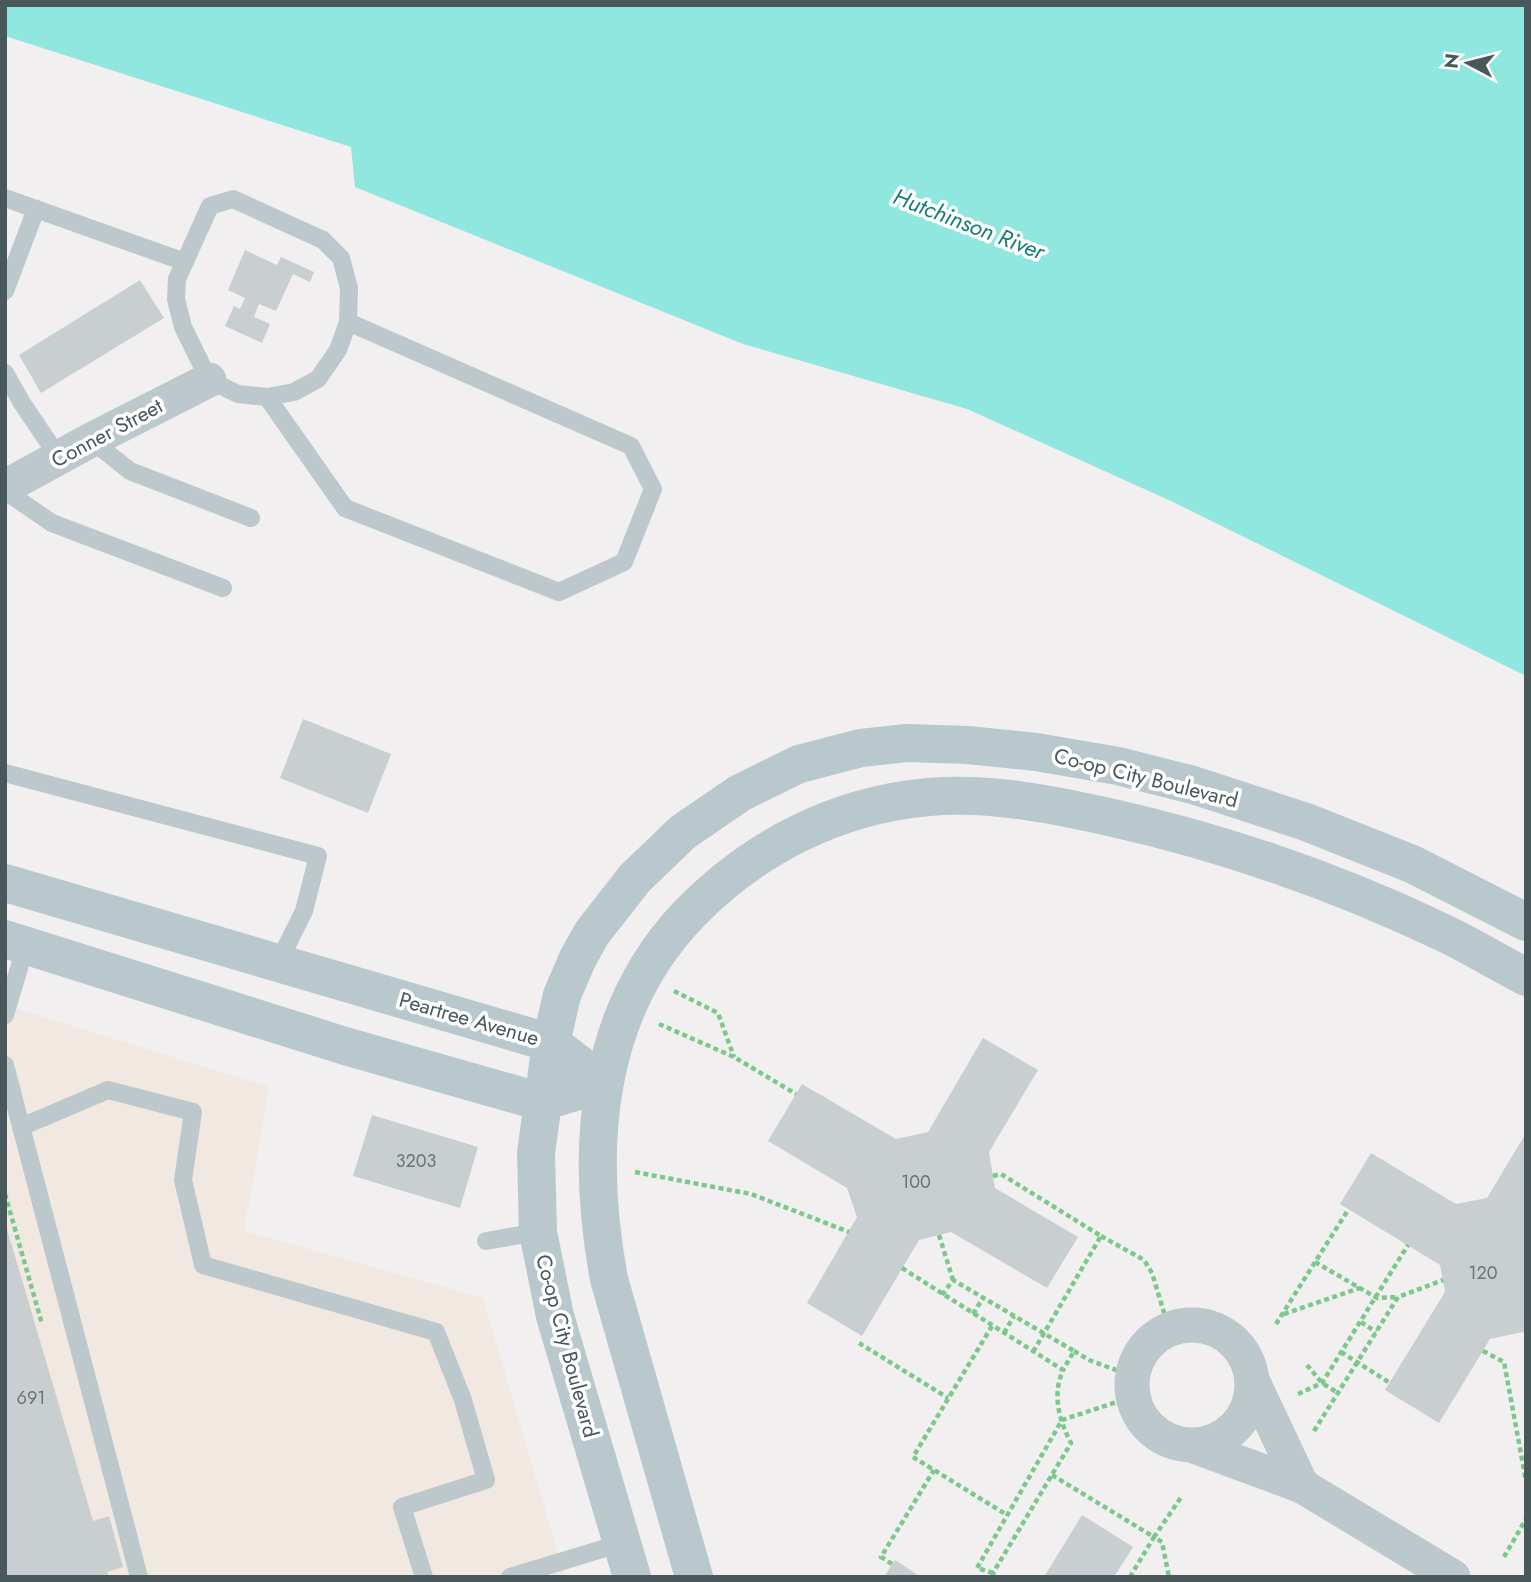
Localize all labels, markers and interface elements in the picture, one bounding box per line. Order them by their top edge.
north arrow [1433,28,1503,98]
text: N [1437,52,1466,70]
water label: Hutchinson River [888,180,1051,269]
street label: Conner Street [46,391,168,475]
street label: Co-op City Boulevard [1051,741,1241,815]
street label: Peartree Avenue [396,985,543,1053]
house number: 3203 [396,1148,437,1174]
house number: 100 [901,1169,931,1195]
street label: Co-op City Boulevard [528,1251,606,1441]
house number: 120 [1468,1260,1498,1286]
house number: 691 [17,1385,45,1411]

